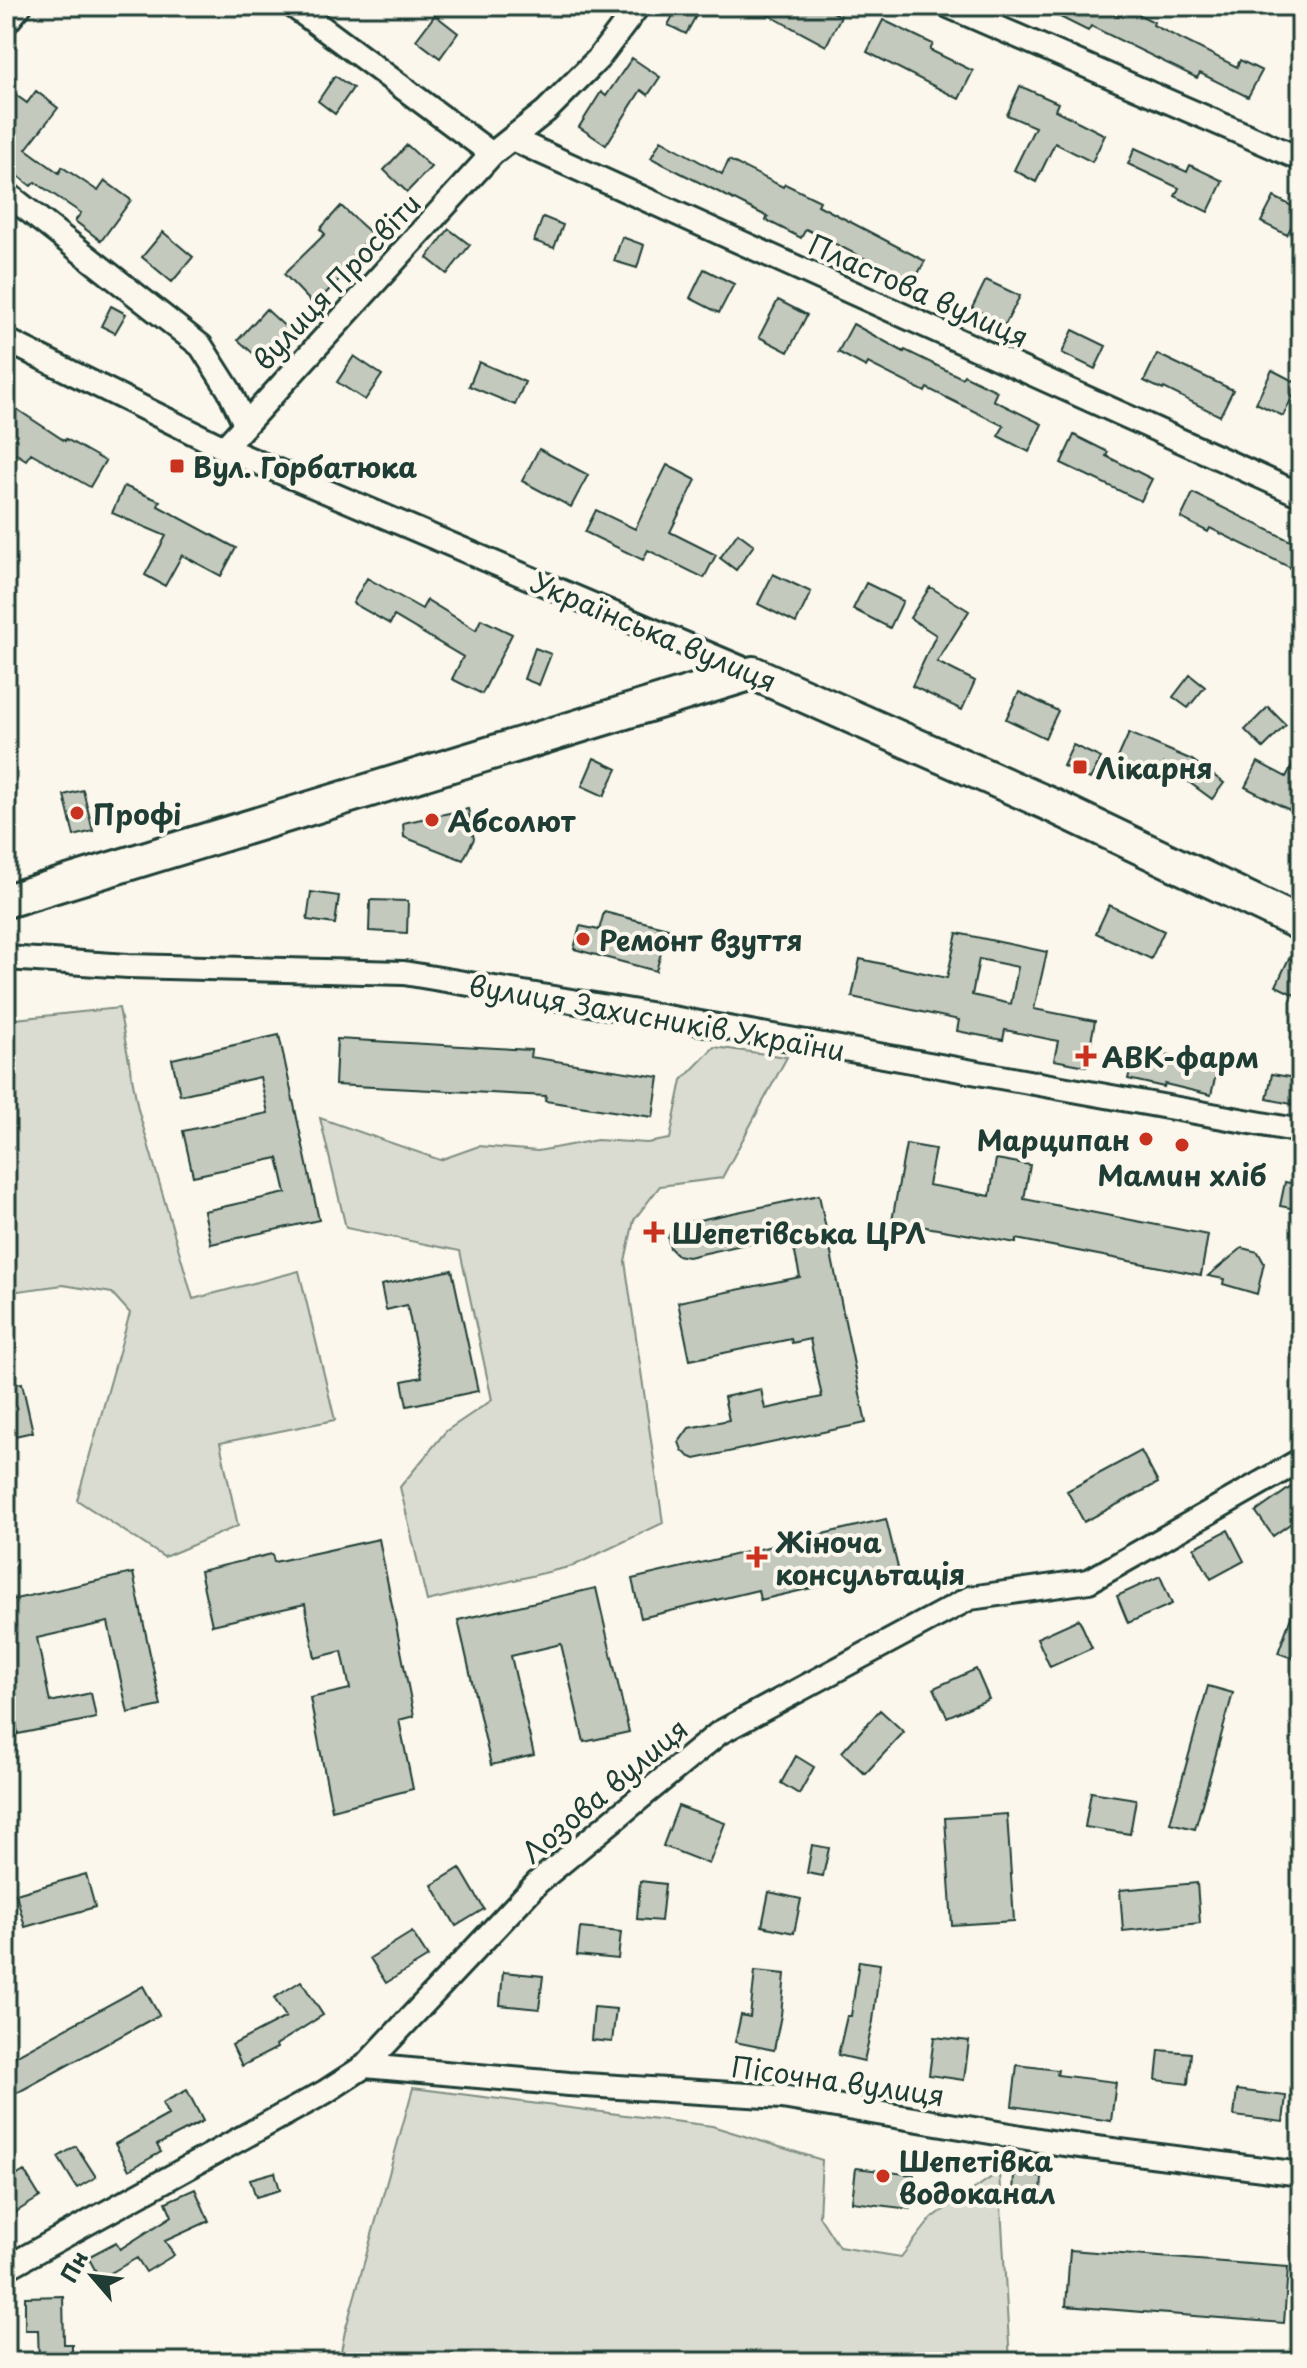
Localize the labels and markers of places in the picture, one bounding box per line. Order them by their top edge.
place label: Вул. Горбатюка [193,445,417,488]
marker: Вул. Горбатюка [168,457,186,475]
place label: Лікарня [1096,746,1213,789]
marker: Лікарня [1071,758,1089,776]
place label: Профі [93,792,181,835]
place label: Абсолют [448,799,577,842]
marker: Профі [68,804,86,822]
marker: Абсолют [423,811,441,829]
place label: Ремонт взуття [599,918,803,961]
marker: Ремонт взуття [574,930,592,948]
place label: АВК-фарм [1102,1035,1259,1078]
marker: АВК-фарм [1077,1047,1095,1065]
place label: Марципан [977,1118,1130,1161]
marker: Марципан [1137,1130,1155,1148]
marker: Мамин хліб [1173,1136,1191,1154]
place label: Мамин хліб [1097,1153,1267,1196]
place label: Шепетівська ЦРЛ [672,1211,926,1254]
marker: Шепетівська ЦРЛ [643,1221,665,1243]
place label: Жіноча консультація [775,1520,965,1595]
marker: Жіноча консультація [746,1546,768,1568]
place label: Шепетівка водоканал [899,2139,1056,2214]
marker: Шепетівка водоканал [874,2167,892,2185]

